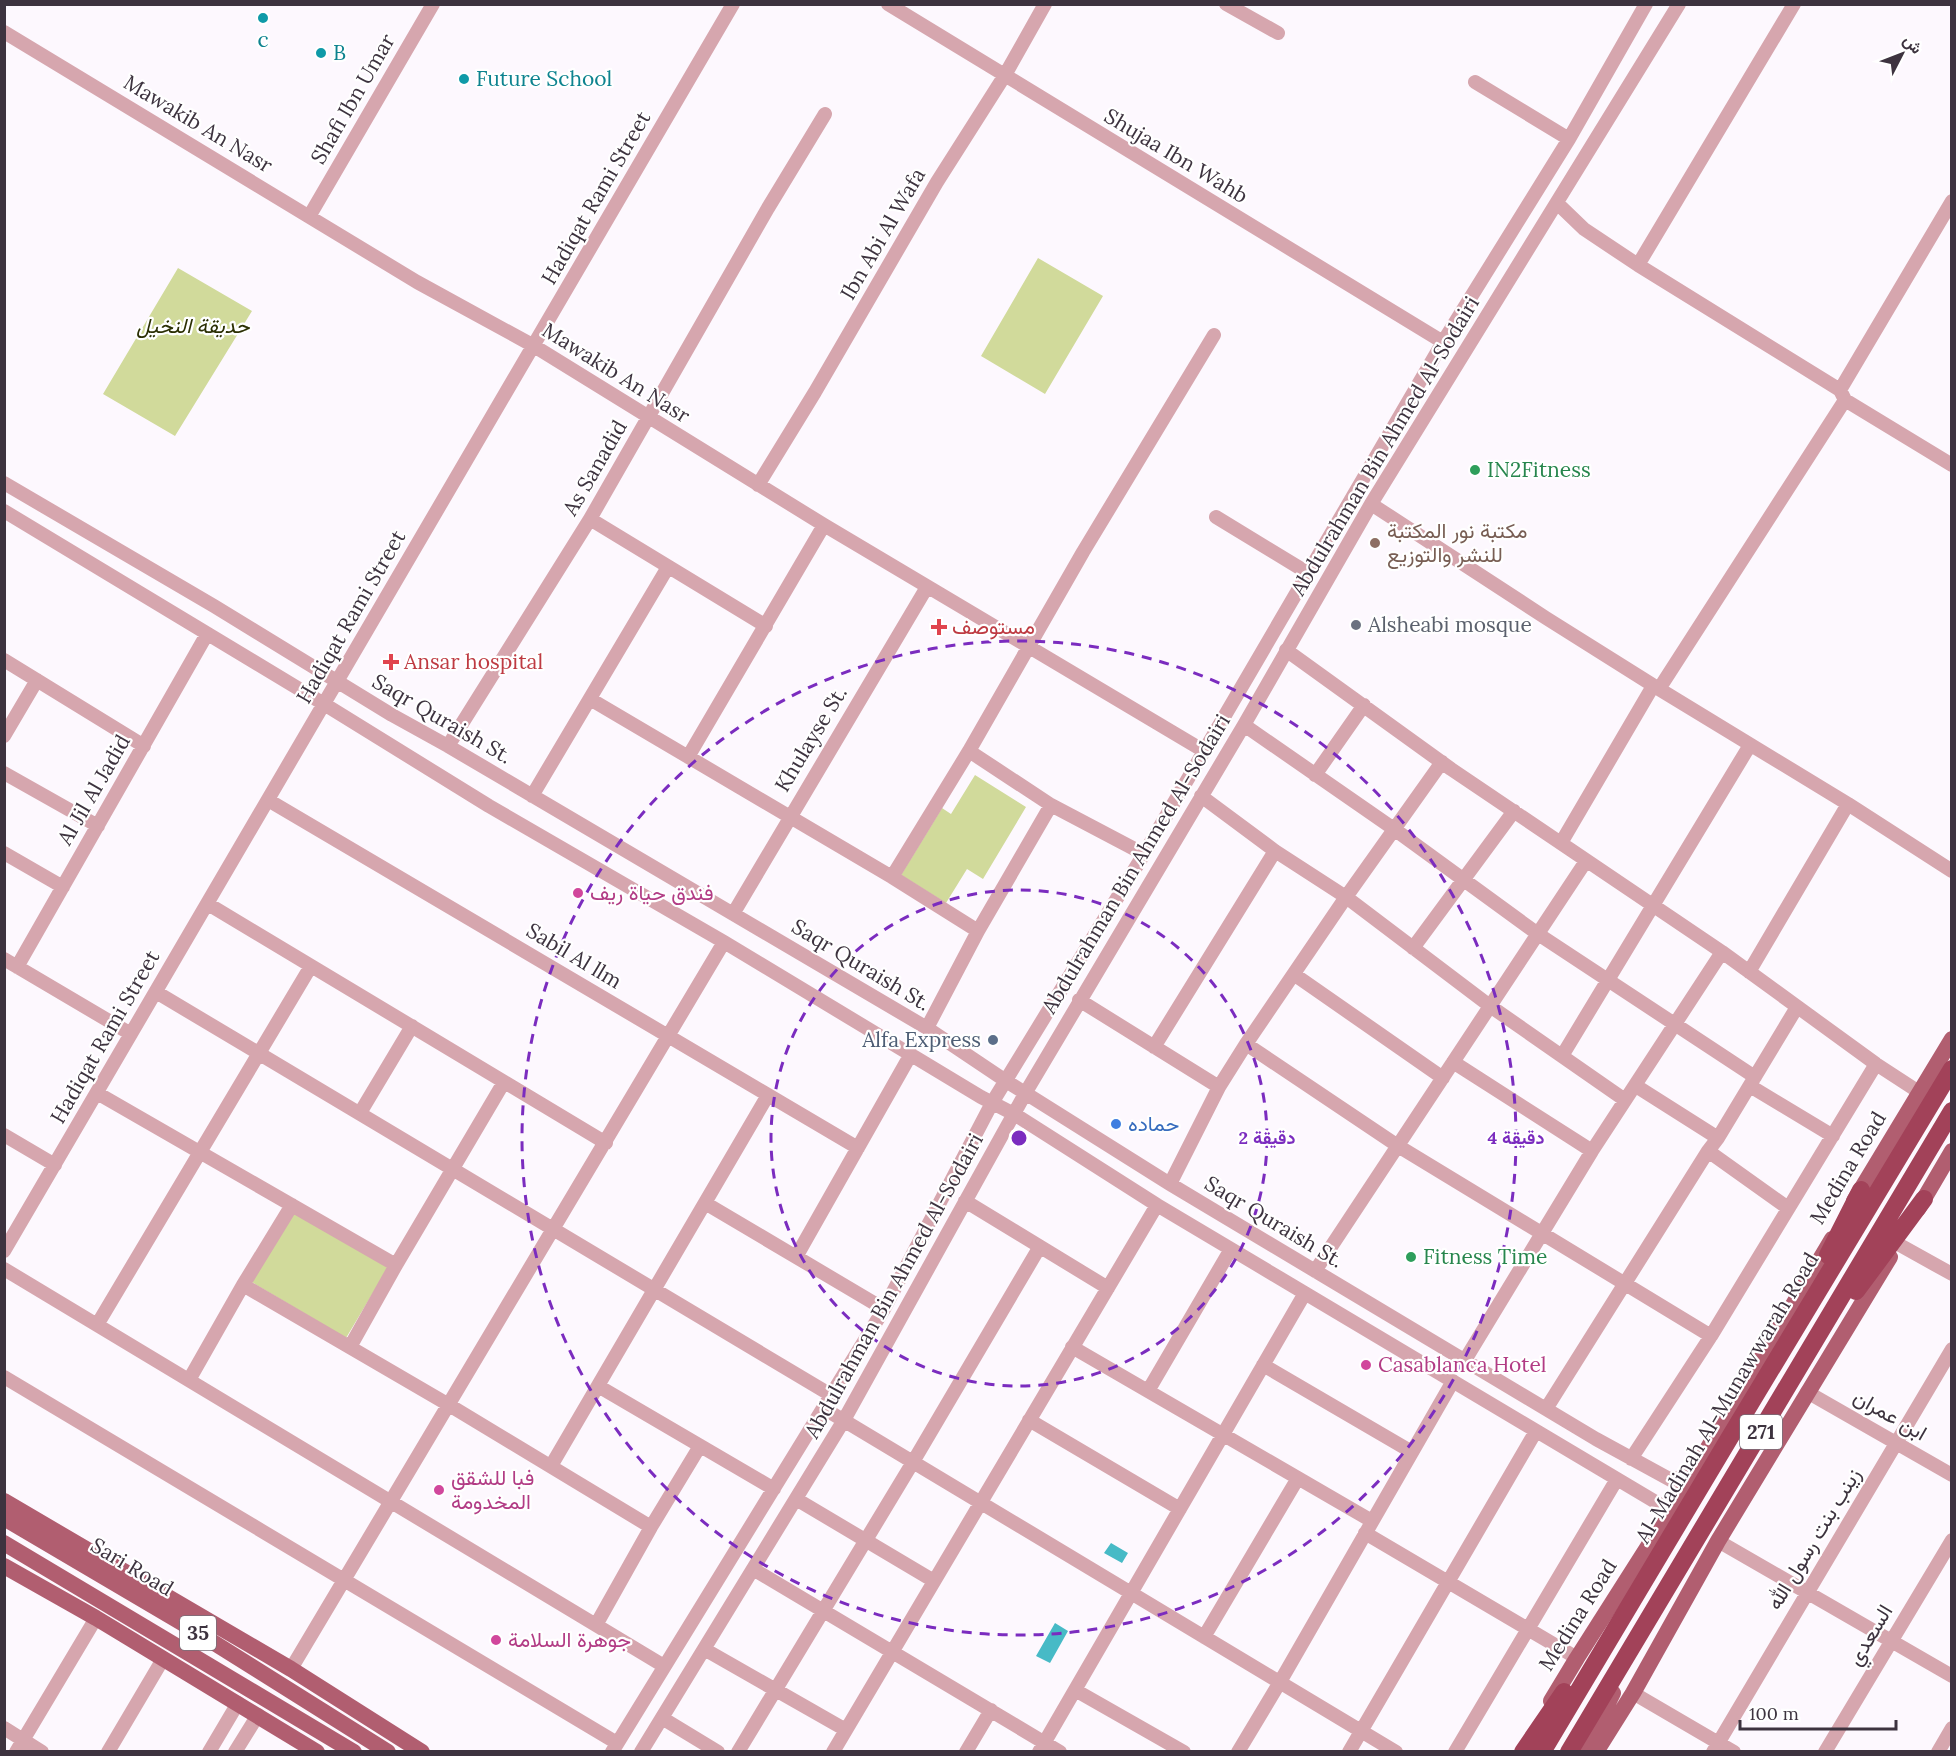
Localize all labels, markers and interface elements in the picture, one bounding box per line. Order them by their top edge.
marker: c [256,11,270,25]
north arrow [1872,24,1932,84]
place label: c [257,26,269,53]
street label: Shafi Ibn Umar [304,29,401,169]
text: ش [1899,30,1927,58]
place label: B [333,39,346,66]
marker: B [314,46,328,60]
place label: Future School [476,65,612,92]
street label: Mawakib An Nasr [119,68,278,179]
marker: Future School [457,72,471,86]
street label: Shujaa Ibn Wahb [1099,102,1253,209]
street label: Hadiqat Rami Street [535,106,657,289]
street label: Ibn Abi Al Wafa [834,163,931,304]
street label: Abdulrahman Bin Ahmed Al-Sodairi [1284,291,1485,601]
park label: حديقة النخيل [136,312,251,339]
street label: Mawakib An Nasr [537,316,695,429]
street label: As Sanadid [556,415,633,521]
place label: IN2Fitness [1487,456,1591,483]
marker: IN2Fitness [1468,463,1482,477]
place label: مكتبة نور المكتبة للنشر والتوزيع [1387,517,1528,569]
street label: Hadiqat Rami Street [290,525,412,708]
marker: مكتبة نور المكتبة للنشر والتوزيع [1368,536,1382,550]
place label: Alsheabi mosque [1367,611,1532,638]
place label: مستوصف [952,613,1035,640]
marker: مستوصف [930,618,948,636]
marker: Alsheabi mosque [1349,618,1363,632]
place label: Ansar hospital [403,648,543,675]
marker: Ansar hospital [382,653,400,671]
street label: Saqr Quraish St. [367,668,517,770]
street label: Khulayse St. [768,681,853,797]
street label: Abdulrahman Bin Ahmed Al-Sodairi [1035,709,1236,1019]
street label: Al Jil Al Jadid [51,730,136,851]
place label: فندق حياة ريف [590,879,714,906]
marker: فندق حياة ريف [571,886,585,900]
street label: Saqr Quraish St. [787,913,936,1017]
street label: Sabil Al llm [522,917,627,995]
street label: Hadiqat Rami Street [44,945,166,1128]
place label: Alfa Express [861,1026,981,1053]
marker: Alfa Express [986,1033,1000,1047]
street label: Medina Road [1803,1106,1892,1229]
place label: حماده [1128,1110,1179,1137]
marker: حماده [1109,1117,1123,1131]
text: 2 دقيقة [1239,1126,1295,1149]
text: 4 دقيقة [1487,1126,1545,1149]
street label: Abdulrahman Bin Ahmed Al-Sodairi [798,1128,989,1444]
centre of rings [1009,1128,1029,1148]
street label: Saqr Quraish St. [1200,1170,1349,1274]
place label: Fitness Time [1423,1243,1547,1270]
street label: Al-Madinah Al-Munawwarah Road [1628,1247,1824,1549]
marker: Fitness Time [1404,1250,1418,1264]
place label: Casablanca Hotel [1378,1351,1547,1378]
marker: Casablanca Hotel [1359,1358,1373,1372]
street label: ابن عمران [1849,1383,1932,1446]
road number: 271 [1740,1415,1782,1449]
street label: زينب بنت رسول الله [1761,1463,1867,1615]
place label: فبا للشقق المخدومة [451,1464,534,1515]
marker: فبا للشقق المخدومة [432,1483,446,1497]
street label: Sari Road [86,1531,179,1602]
street label: Medina Road [1533,1554,1623,1676]
street label: السعدي [1841,1599,1902,1672]
road number: 35 [180,1616,216,1650]
place label: جوهرة السلامة [508,1626,631,1653]
marker: جوهرة السلامة [489,1633,503,1647]
scale bar [1740,1693,1896,1731]
text: 100 m [1749,1702,1799,1725]

